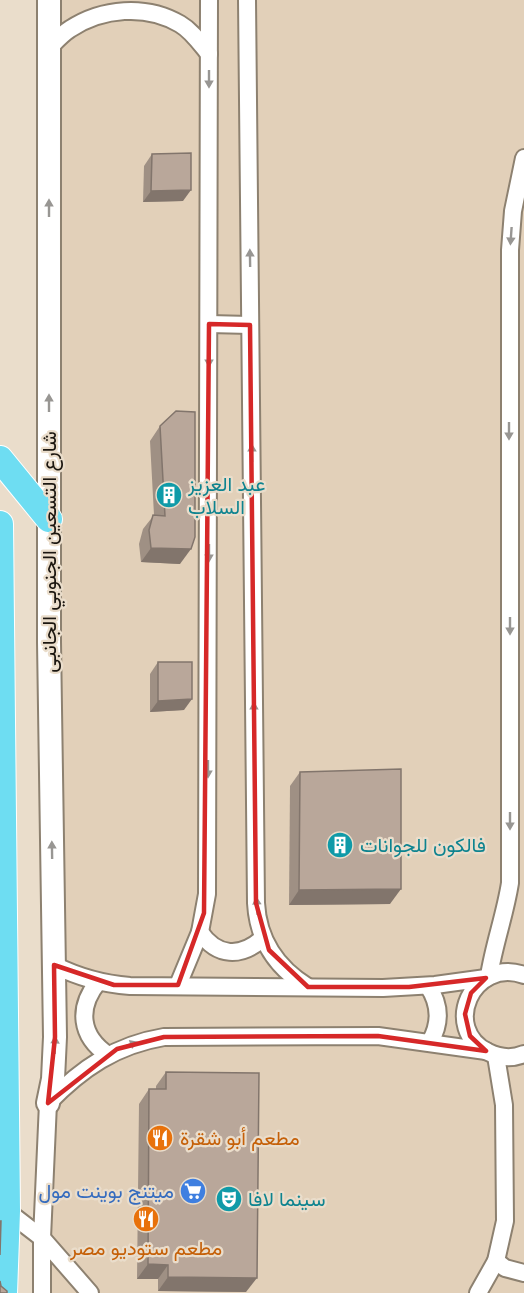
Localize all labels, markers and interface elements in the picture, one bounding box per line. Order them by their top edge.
one-way arrow [204,70,214,89]
one-way arrow [44,198,54,217]
one-way arrow [506,227,516,246]
one-way arrow [245,249,255,268]
one-way arrow [204,349,214,368]
one-way arrow [44,393,54,412]
one-way arrow [504,422,514,441]
street label: شارع التسعين الجنوبي الجانبى [36,431,66,673]
one-way arrow [247,444,256,463]
place label: عبد العزيز السلاب [187,471,266,520]
building icon: عبد العزيز السلاب [154,480,184,510]
one-way arrow [204,544,214,563]
one-way arrow [505,617,515,636]
one-way arrow [249,702,259,721]
one-way arrow [203,760,213,779]
one-way arrow [505,812,515,831]
building icon: فالكون للجوانات [325,830,355,860]
place label: فالكون للجوانات [360,832,486,858]
one-way arrow [47,840,57,859]
one-way arrow [252,896,261,915]
one-way arrow [50,1035,59,1054]
one-way arrow [120,1040,138,1049]
restaurant icon: مطعم أبو شقرة [145,1123,175,1153]
place label: مطعم أبو شقرة [180,1125,300,1151]
supermarket icon: ميتنج بوينت مول [178,1176,208,1206]
place label: ميتنج بوينت مول [39,1178,174,1205]
theatre icon: سينما لافا [214,1184,244,1214]
place label: سينما لافا [248,1186,326,1212]
restaurant icon: مطعم ستوديو مصر [131,1204,161,1234]
place label: مطعم ستوديو مصر [69,1235,222,1261]

